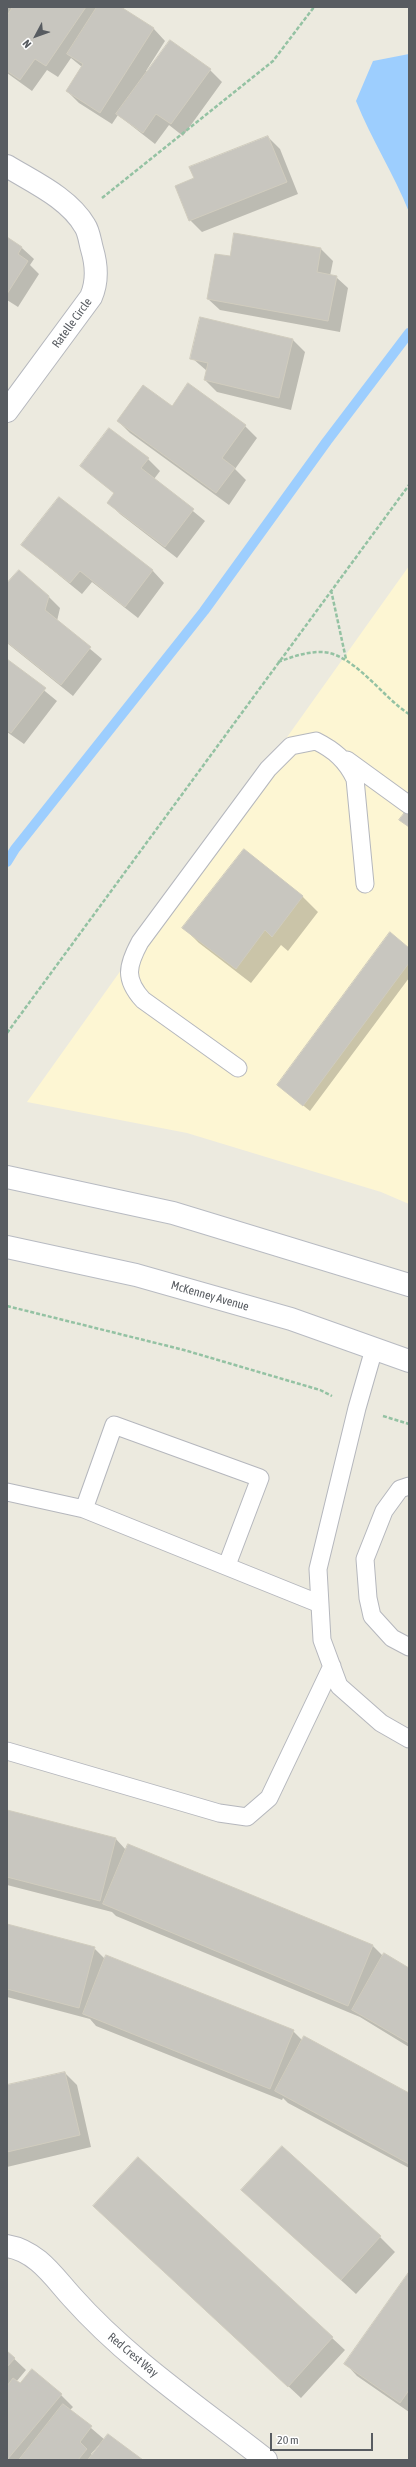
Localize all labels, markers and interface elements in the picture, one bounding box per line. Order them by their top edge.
north arrow [16,16,56,56]
text: N [20,37,34,50]
street label: Ratelle Circle [49,295,95,351]
street label: McKenney Avenue [169,1278,251,1314]
street label: Red Crest Way [105,2330,161,2380]
scale bar [272,2425,375,2451]
text: 20 m [277,2433,299,2447]

